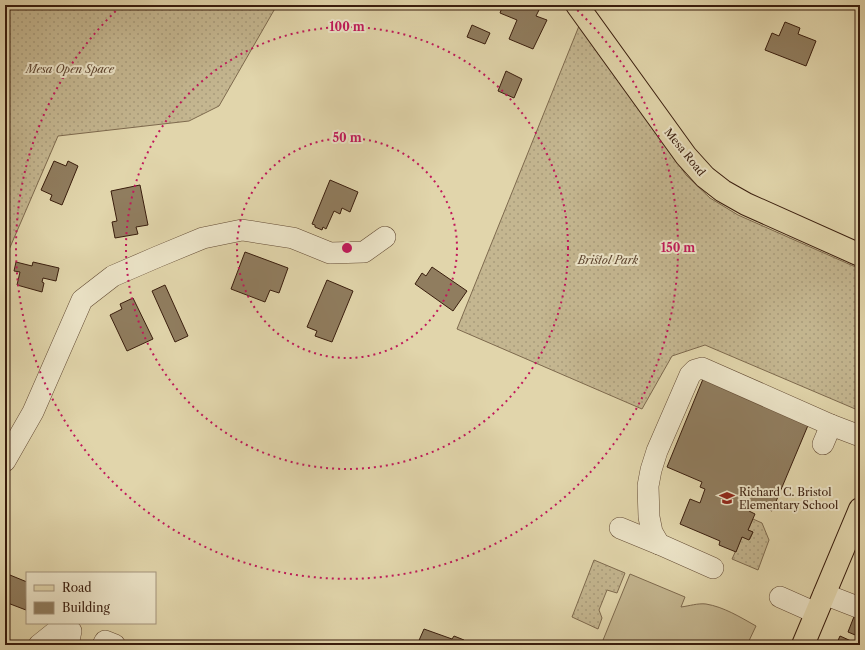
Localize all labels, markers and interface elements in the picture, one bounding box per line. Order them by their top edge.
text: 100 m [329,19,365,34]
park label: Mesa Open Space [24,62,115,76]
street label: Mesa Road [661,125,709,179]
text: 50 m [332,130,362,145]
text: 150 m [661,240,695,255]
centre of rings [340,241,354,255]
park label: Bristol Park [577,253,638,267]
place label: Richard C. Bristol Elementary School [739,485,839,512]
school or university icon: Richard C. Bristol Elementary School [718,489,736,507]
legend [26,572,156,624]
text: Road [62,580,92,595]
text: Building [62,600,110,615]

